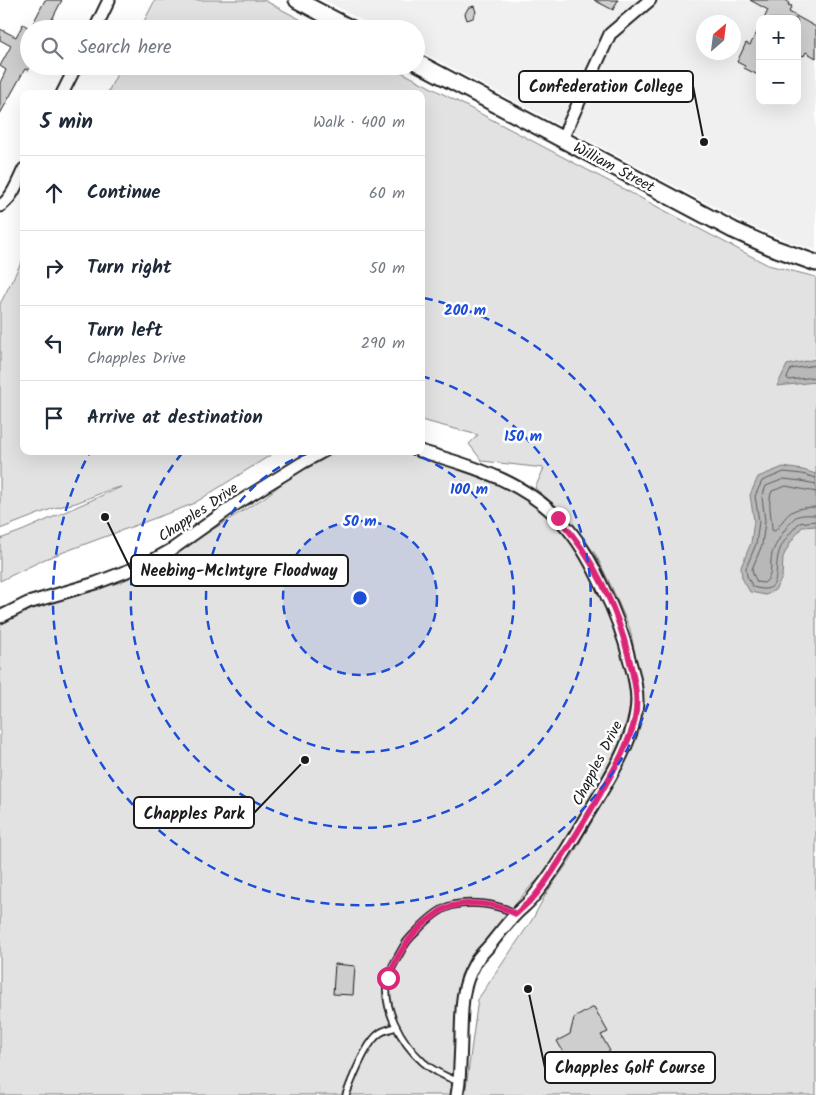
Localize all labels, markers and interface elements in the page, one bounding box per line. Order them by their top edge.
north arrow [696,15,741,60]
map controls [756,15,801,105]
button: + [756,15,801,60]
search box [20,20,425,75]
text: Search here [78,33,172,63]
icon: search [38,34,66,62]
button: − [756,60,801,105]
callout: Confederation College [519,71,693,102]
text: Confederation College [529,75,683,100]
text: 5 min [40,106,93,139]
text: Walk · 400 m [313,110,405,135]
street label: William Street [568,136,659,200]
text: Continue [87,178,160,208]
icon: ahead [40,179,68,207]
text: 60 m [369,181,405,206]
text: Turn right [87,253,172,283]
icon: right [40,254,68,282]
text: 50 m [369,256,405,281]
text: 200 m [444,299,486,323]
text: Turn left [87,316,162,346]
icon: left [40,329,68,357]
text: 290 m [361,331,405,356]
text: Chapples Drive [87,346,186,371]
text: Arrive at destination [87,403,263,433]
icon: arrive [40,404,68,432]
text: 150 m [504,425,542,449]
street label: Chapples Drive [153,477,244,549]
text: 100 m [450,478,488,502]
route end [547,507,570,530]
text: 50 m [342,510,377,534]
callout: Neebing-McIntyre Floodway [131,555,348,586]
text: Neebing-McIntyre Floodway [140,559,338,584]
centre of rings [351,589,369,607]
street label: Chapples Drive [566,717,630,810]
callout: Chapples Park [134,797,254,828]
text: Chapples Park [144,802,245,827]
route start [377,967,400,990]
callout: Chapples Golf Course [545,1052,715,1083]
text: Chapples Golf Course [555,1056,705,1081]

